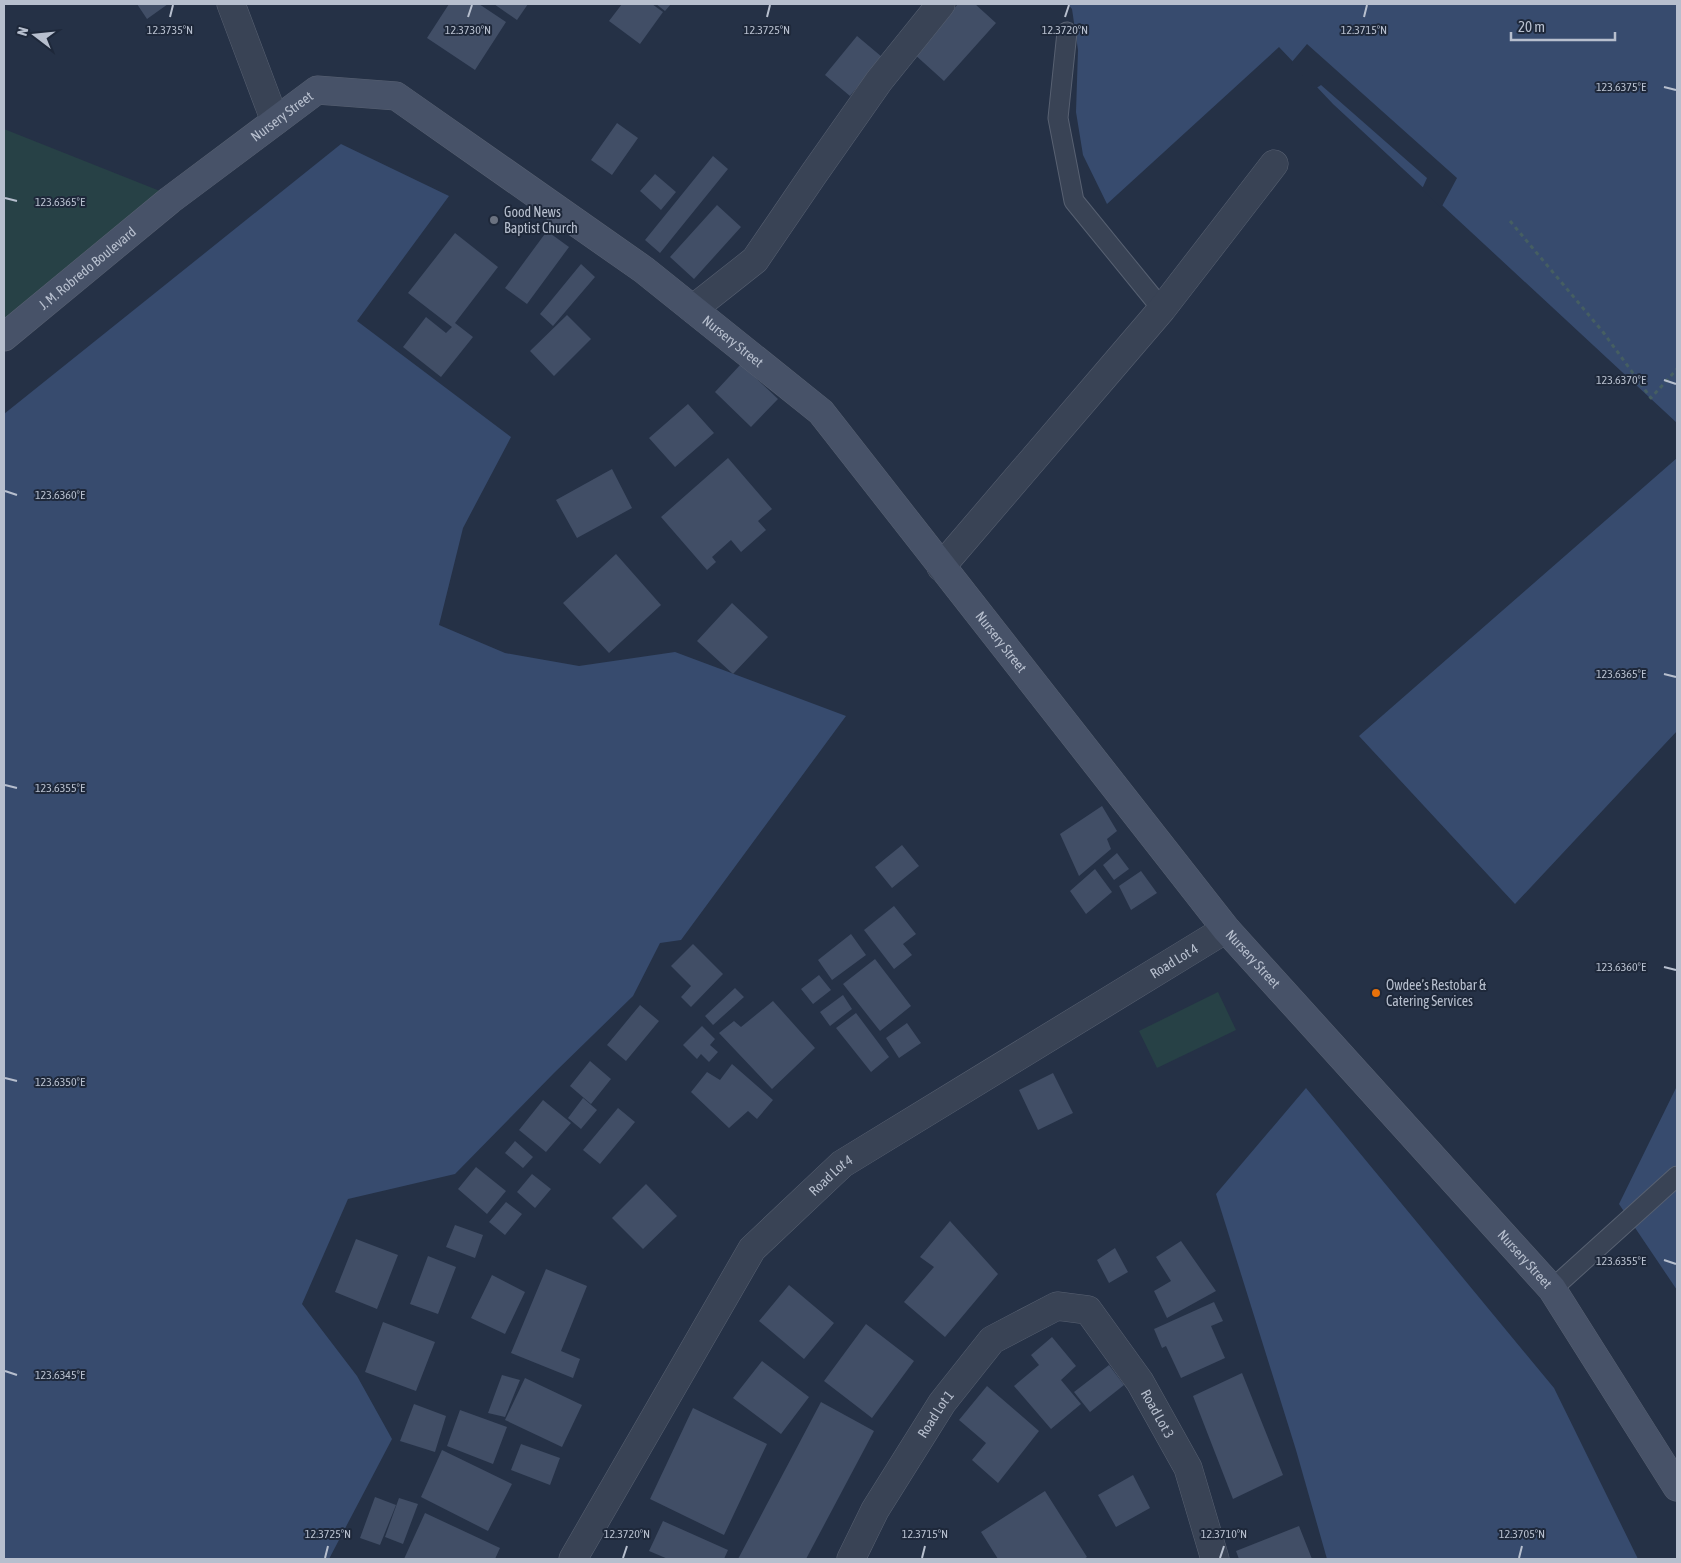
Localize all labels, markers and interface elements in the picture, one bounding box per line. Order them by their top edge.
north arrow [10,10,60,60]
scale bar [1511,10,1615,42]
text: 20 m [1518,18,1545,35]
text: 12.3735°N [147,23,193,37]
text: 12.3730°N [445,23,491,37]
text: 12.3725°N [744,23,790,37]
text: 12.3720°N [1042,23,1088,37]
text: 12.3715°N [1341,23,1387,37]
text: N [14,25,31,38]
text: 123.6375°E [1596,80,1646,94]
street label: Nursery Street [248,88,316,145]
text: 123.6365°E [35,195,85,209]
place label: Good News Baptist Church [504,204,578,236]
marker: Good News Baptist Church [488,214,500,226]
street label: J. M. Robredo Boulevard [36,224,139,313]
street label: Nursery Street [699,312,766,370]
text: 123.6370°E [1596,373,1646,387]
text: 123.6360°E [35,488,85,502]
street label: Nursery Street [972,608,1030,676]
text: 123.6365°E [1596,667,1646,681]
text: 123.6355°E [35,781,85,795]
street label: Nursery Street [1223,926,1284,991]
street label: Road Lot 4 [1147,940,1201,982]
text: 123.6360°E [1596,960,1646,974]
place label: Owdee’s Restobar & Catering Services [1386,977,1487,1009]
marker: Owdee’s Restobar & Catering Services [1370,987,1382,999]
text: 123.6350°E [35,1075,85,1089]
street label: Road Lot 4 [806,1151,856,1199]
street label: Nursery Street [1494,1227,1555,1292]
text: 123.6355°E [1596,1254,1646,1268]
text: 123.6345°E [35,1368,85,1382]
street label: Road Lot 1 [914,1387,957,1441]
street label: Road Lot 3 [1138,1387,1178,1441]
text: 12.3725°N [305,1527,351,1541]
text: 12.3720°N [604,1527,650,1541]
text: 12.3715°N [902,1527,948,1541]
text: 12.3710°N [1201,1527,1247,1541]
text: 12.3705°N [1499,1527,1545,1541]

